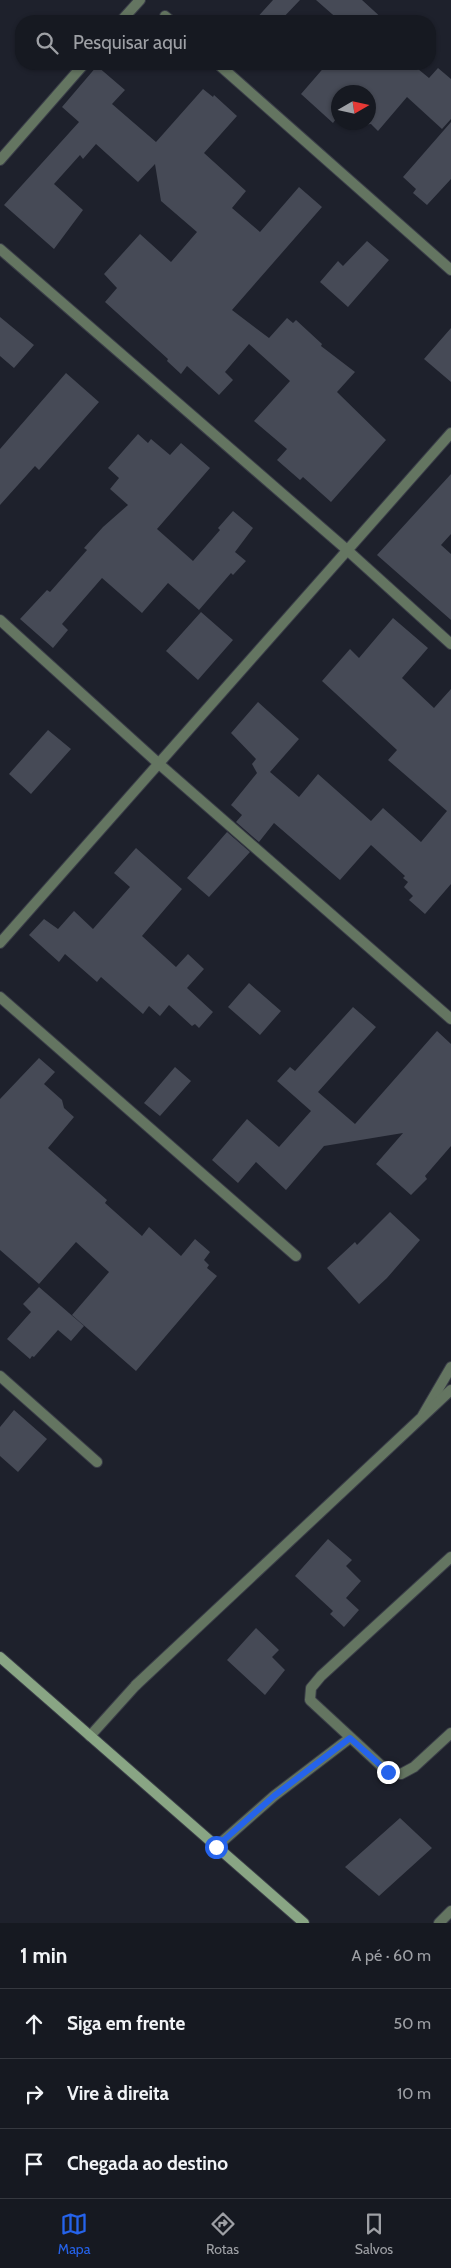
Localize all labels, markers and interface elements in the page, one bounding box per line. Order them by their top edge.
search box [15,15,436,70]
icon: search [33,29,61,57]
text: Pesquisar aqui [73,31,187,54]
north arrow [331,85,376,130]
route end [377,1761,400,1784]
route start [205,1836,228,1859]
text: 1 min [20,1943,67,1968]
text: A pé · 60 m [352,1946,431,1965]
icon: ahead [20,2010,48,2038]
text: Siga em frente [67,2012,185,2035]
text: 50 m [394,2014,431,2033]
icon: right [20,2080,48,2108]
text: Vire à direita [67,2082,169,2105]
text: 10 m [397,2084,431,2103]
icon: arrive [20,2150,48,2178]
text: Chegada ao destino [67,2152,228,2175]
tab: Mapa [58,2210,90,2258]
tab: Rotas [206,2210,239,2258]
tab: Salvos [355,2210,393,2258]

